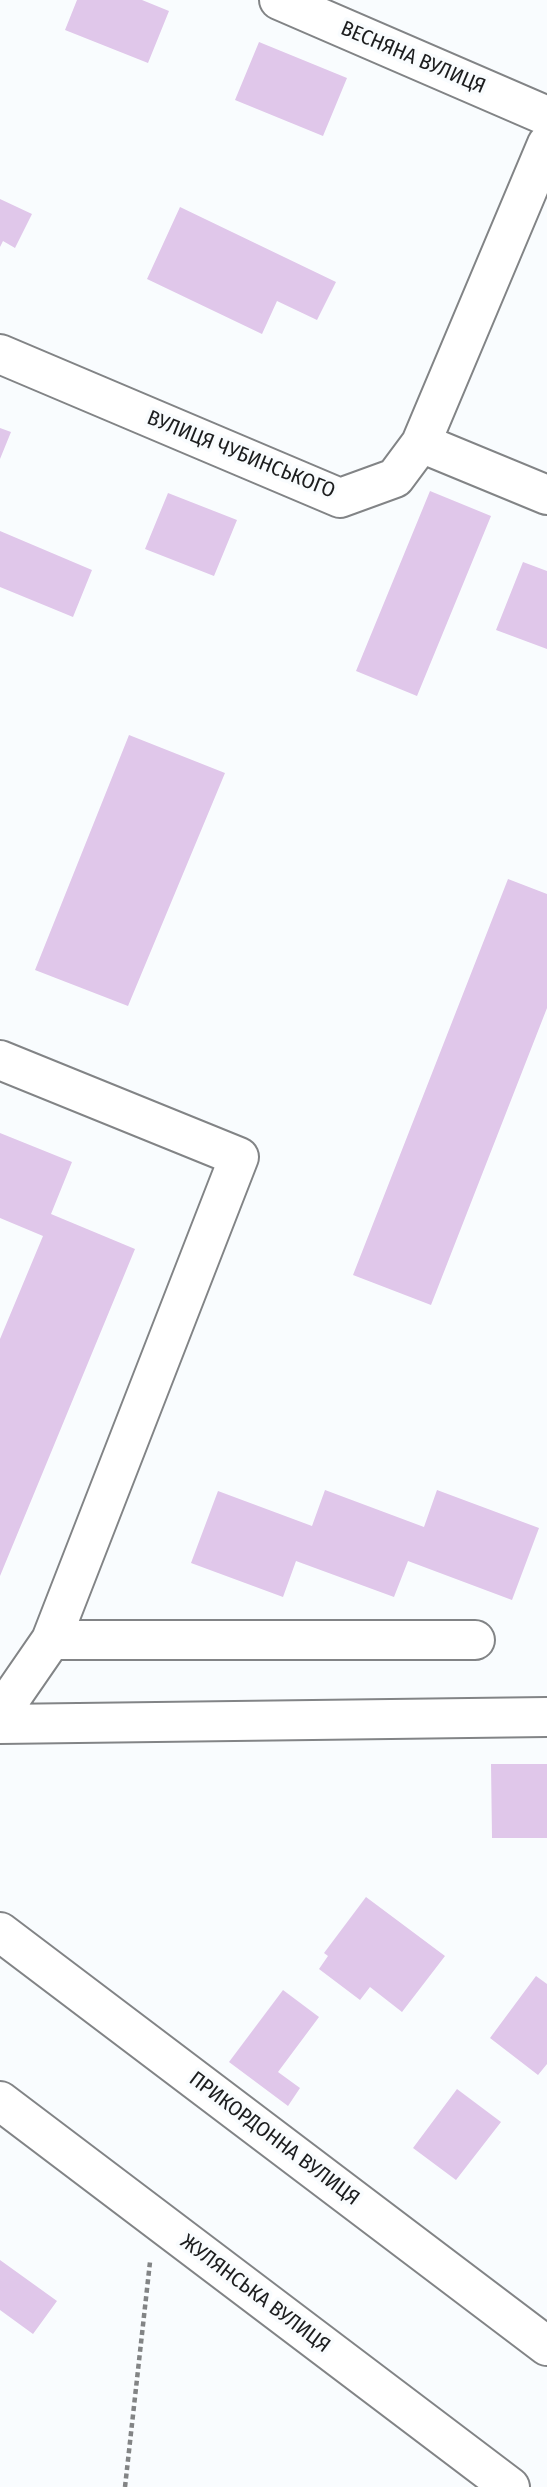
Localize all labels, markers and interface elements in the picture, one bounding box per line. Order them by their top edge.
street label: ВЕСНЯНА ВУЛИЦЯ [337,16,489,100]
street label: ВУЛИЦЯ ЧУБИНСЬКОГО [143,406,339,504]
street label: ПРИКОРДОННА ВУЛИЦЯ [184,2067,364,2211]
street label: ЖУЛЯНСЬКА ВУЛИЦЯ [175,2230,335,2358]

